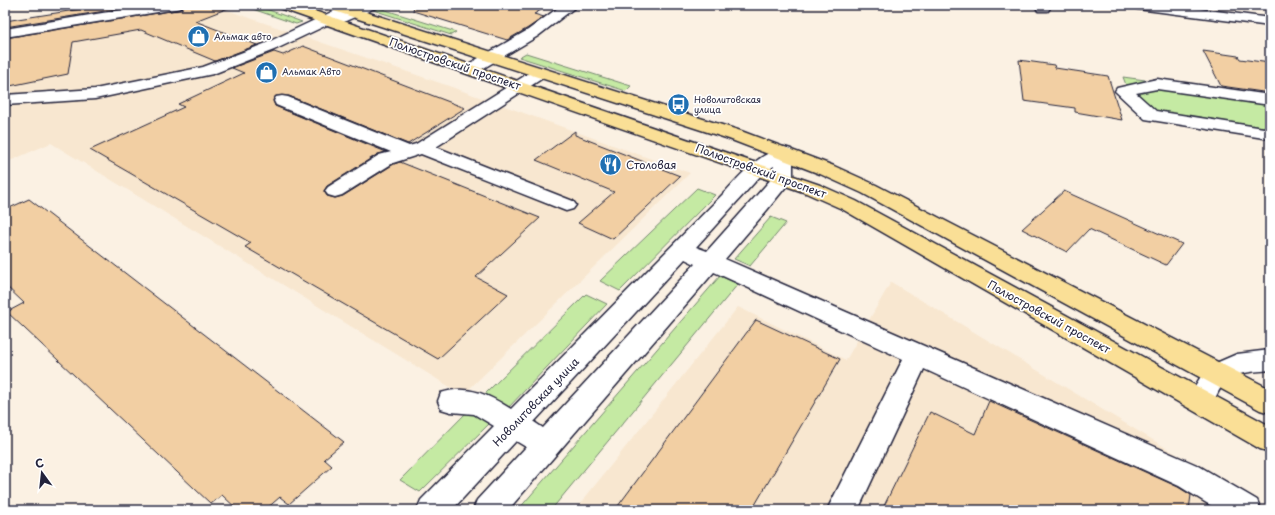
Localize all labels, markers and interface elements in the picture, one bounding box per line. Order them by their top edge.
shop icon: Альмак авто [186,24,212,50]
place label: Альмак авто [214,29,271,43]
street label: Полюстровский проспект [387,33,524,94]
shop icon: Альмак Авто [254,59,280,85]
place label: Альмак Авто [282,64,341,78]
bus stop icon: Новолитовская улица [665,92,691,118]
place label: Новолитовская улица [694,92,761,116]
street label: Полюстровский проспект [693,139,830,202]
restaurant icon: Столовая [598,152,624,178]
place label: Столовая [626,156,677,173]
street label: Полюстровский проспект [985,276,1114,358]
street label: Новолитовская улица [489,353,583,450]
north arrow [22,453,62,493]
text: С [33,454,45,472]

